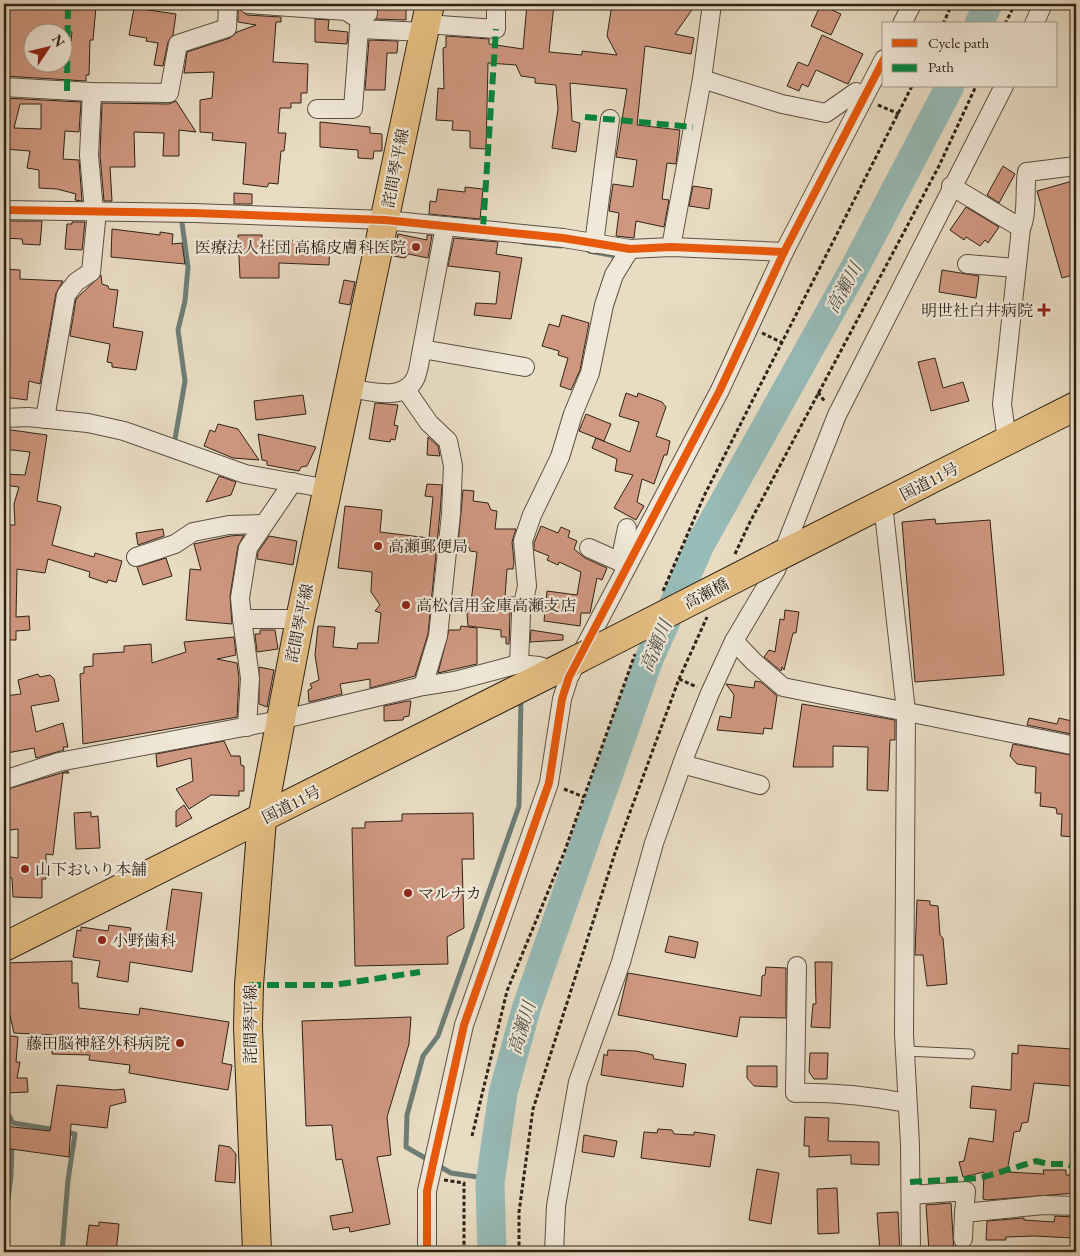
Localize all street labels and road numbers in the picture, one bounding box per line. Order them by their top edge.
street label: 詫間琴平線 [378,127,413,209]
street label: 国道11号 [896,458,962,505]
street label: 高瀬橋 [680,573,732,614]
street label: 詫間琴平線 [281,582,318,664]
street label: 国道11号 [258,781,324,828]
street label: 詫間琴平線 [240,984,261,1064]

